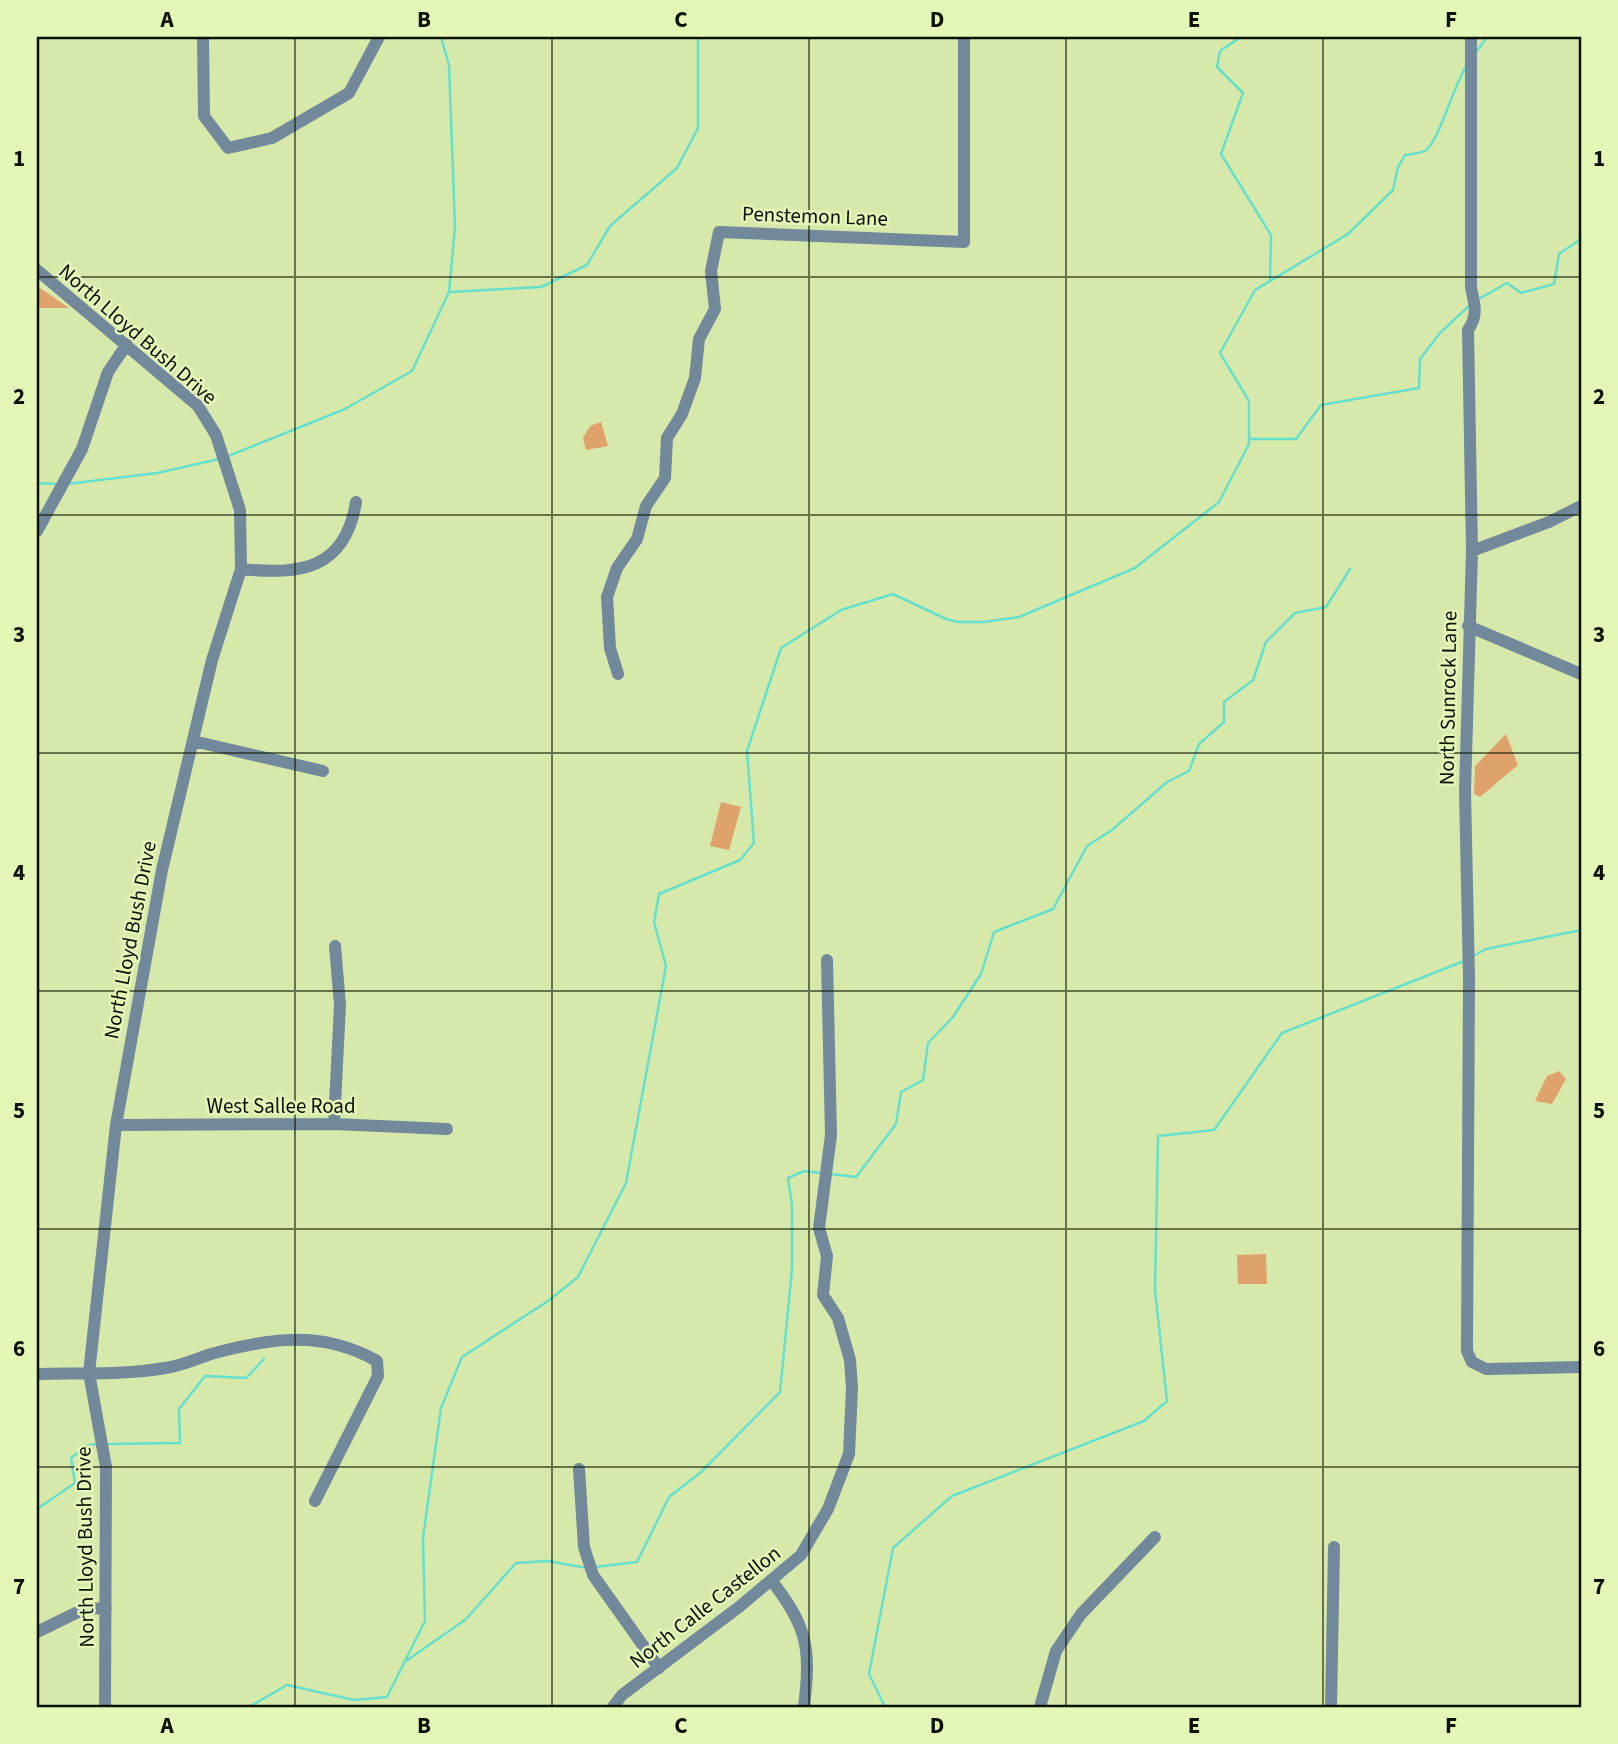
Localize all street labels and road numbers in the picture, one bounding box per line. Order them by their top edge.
street label: Penstemon Lane [741,198,889,234]
street label: North Lloyd Bush Drive [52,257,224,411]
street label: North Sunrock Lane [1431,611,1465,785]
street label: North Lloyd Bush Drive [96,838,164,1042]
street label: West Sallee Road [206,1091,356,1121]
street label: North Lloyd Bush Drive [68,1446,102,1648]
street label: North Calle Castellon [623,1538,787,1676]

